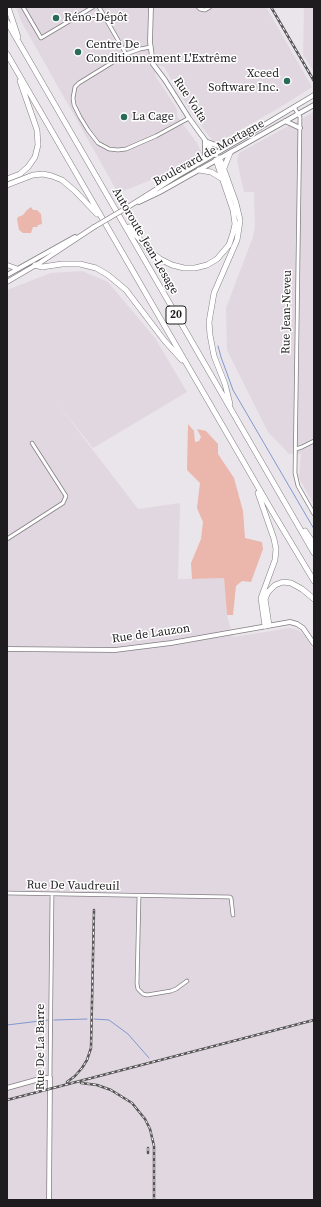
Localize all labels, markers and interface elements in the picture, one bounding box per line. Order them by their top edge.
place label: Réno-Dépôt [64,11,127,25]
marker: Réno-Dépôt [51,13,61,23]
place label: Centre De Conditionnement L'Extrême [86,38,237,66]
marker: Centre De Conditionnement L'Extrême [73,47,83,57]
place label: Xceed Software Inc. [208,67,279,95]
street label: Rue Volta [170,75,210,125]
marker: Xceed Software Inc. [282,76,292,86]
place label: La Cage [132,110,174,124]
marker: La Cage [119,112,129,122]
street label: Boulevard de Mortagne [151,116,267,190]
street label: Autoroute Jean-Lesage [109,185,181,297]
street label: Rue Jean-Neveu [279,270,295,354]
road number: 20 [166,306,186,324]
street label: Rue de Lauzon [111,621,191,647]
street label: Rue De Vaudreuil [26,878,120,894]
street label: Rue De La Barre [34,1004,48,1090]

